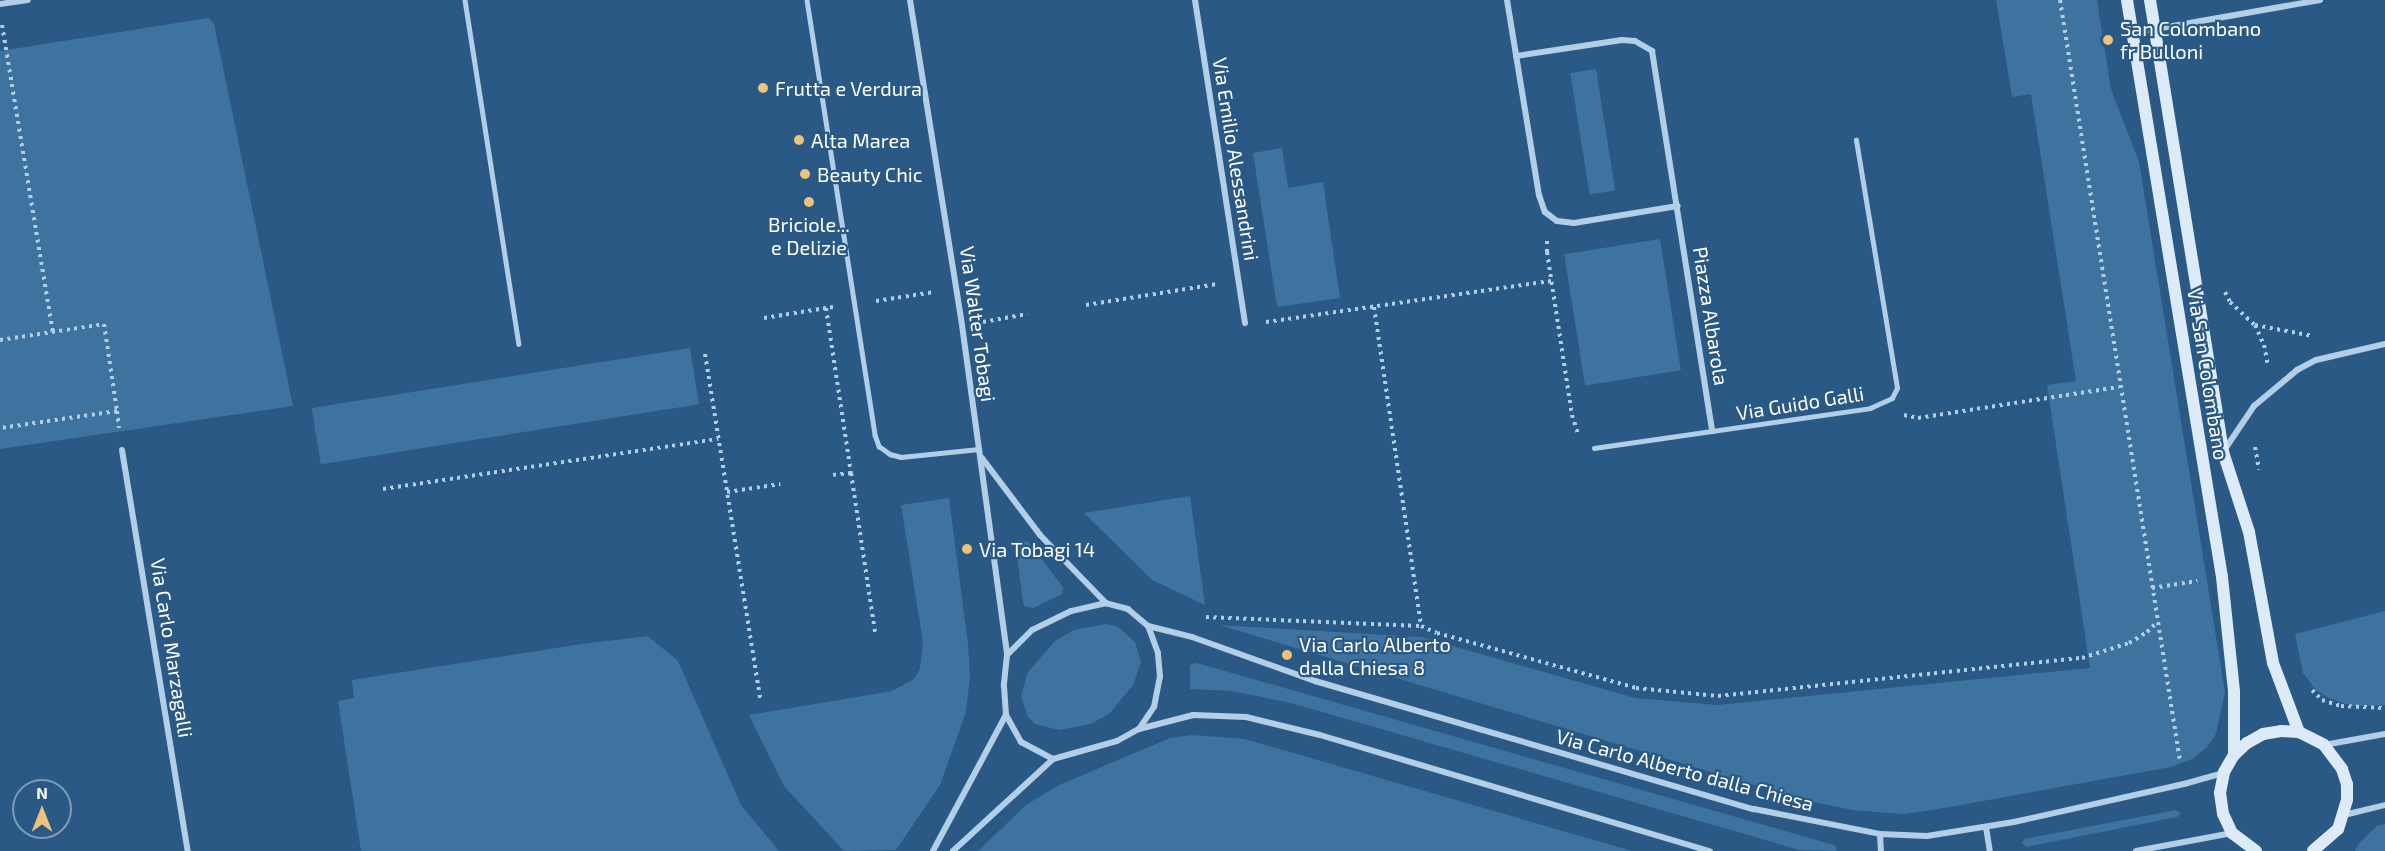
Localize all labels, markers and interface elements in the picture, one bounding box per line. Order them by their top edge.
place label: San Colombano fr Bulloni [2120,16,2261,63]
marker: San Colombano fr Bulloni [2101,33,2115,47]
street label: Via Emilio Alessandrini [1208,55,1264,263]
place label: Frutta e Verdura [775,76,923,100]
marker: Frutta e Verdura [756,81,770,95]
place label: Alta Marea [811,128,910,152]
marker: Alta Marea [792,133,806,147]
place label: Beauty Chic [817,162,923,186]
marker: Beauty Chic [798,167,812,181]
marker: Briciole... e Delizie [802,195,816,209]
place label: Briciole... e Delizie [768,212,850,259]
street label: Via Walter Tobagi [955,244,1001,404]
street label: Piazza Albarola [1688,245,1734,387]
street label: Via San Colombano [2183,286,2233,462]
street label: Via Guido Galli [1734,381,1866,425]
place label: Via Tobagi 14 [979,537,1096,561]
marker: Via Tobagi 14 [960,542,974,556]
street label: Via Carlo Marzagalli [146,557,198,739]
place label: Via Carlo Alberto dalla Chiesa 8 [1299,632,1451,679]
marker: Via Carlo Alberto dalla Chiesa 8 [1280,648,1294,662]
street label: Via Carlo Alberto dalla Chiesa [1553,724,1817,816]
north arrow [12,779,72,839]
text: N [36,783,48,802]

